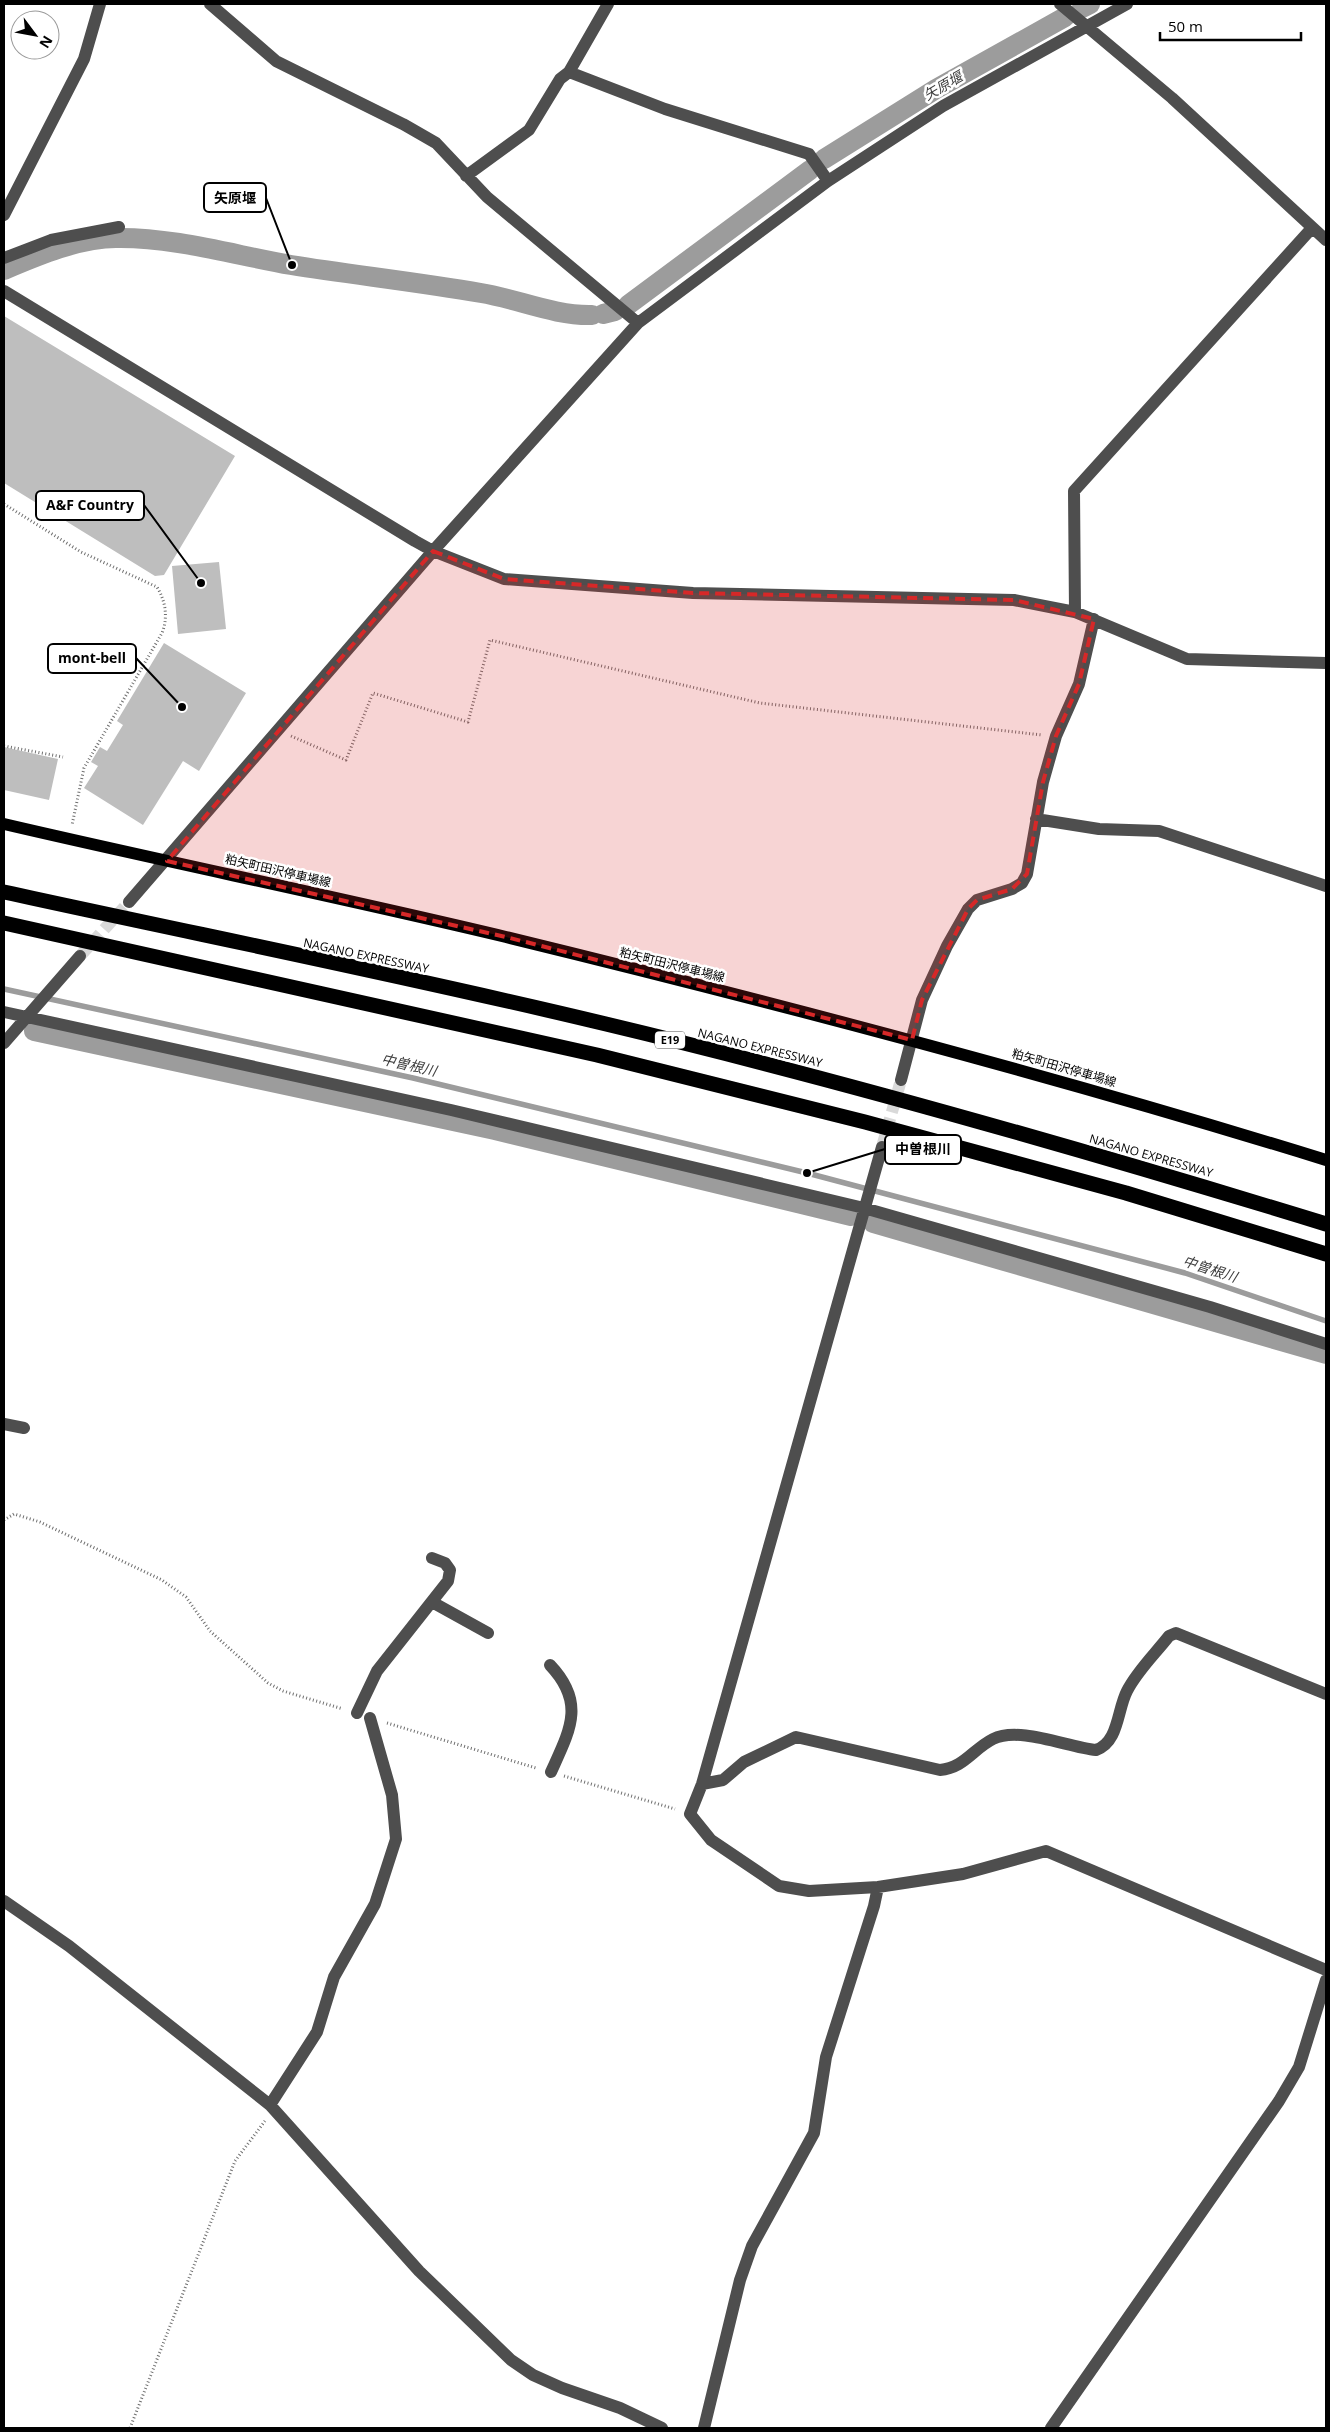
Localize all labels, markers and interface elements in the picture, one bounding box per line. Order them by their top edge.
north arrow [10,10,60,60]
scale bar [1160,10,1301,42]
text: 50 m [1168,16,1203,36]
text: N [35,32,58,52]
water label: 矢原堰 [920,65,968,104]
callout: 矢原堰 [204,183,266,212]
text: 矢原堰 [214,188,256,207]
callout: A&F Country [36,491,144,520]
text: A&F Country [46,495,134,514]
callout: mont-bell [48,644,136,673]
text: mont-bell [58,648,126,667]
street label: 粕矢町田沢停車場線 [224,850,333,891]
street label: NAGANO EXPRESSWAY [302,934,431,977]
street label: 粕矢町田沢停車場線 [618,943,727,986]
street label: NAGANO EXPRESSWAY [696,1024,824,1071]
road number: E19 [655,1032,685,1048]
street label: 粕矢町田沢停車場線 [1010,1044,1118,1091]
water label: 中曽根川 [380,1049,440,1081]
street label: NAGANO EXPRESSWAY [1087,1130,1215,1181]
callout: 中曽根川 [885,1135,961,1164]
text: 中曽根川 [895,1139,951,1158]
water label: 中曽根川 [1181,1251,1242,1287]

